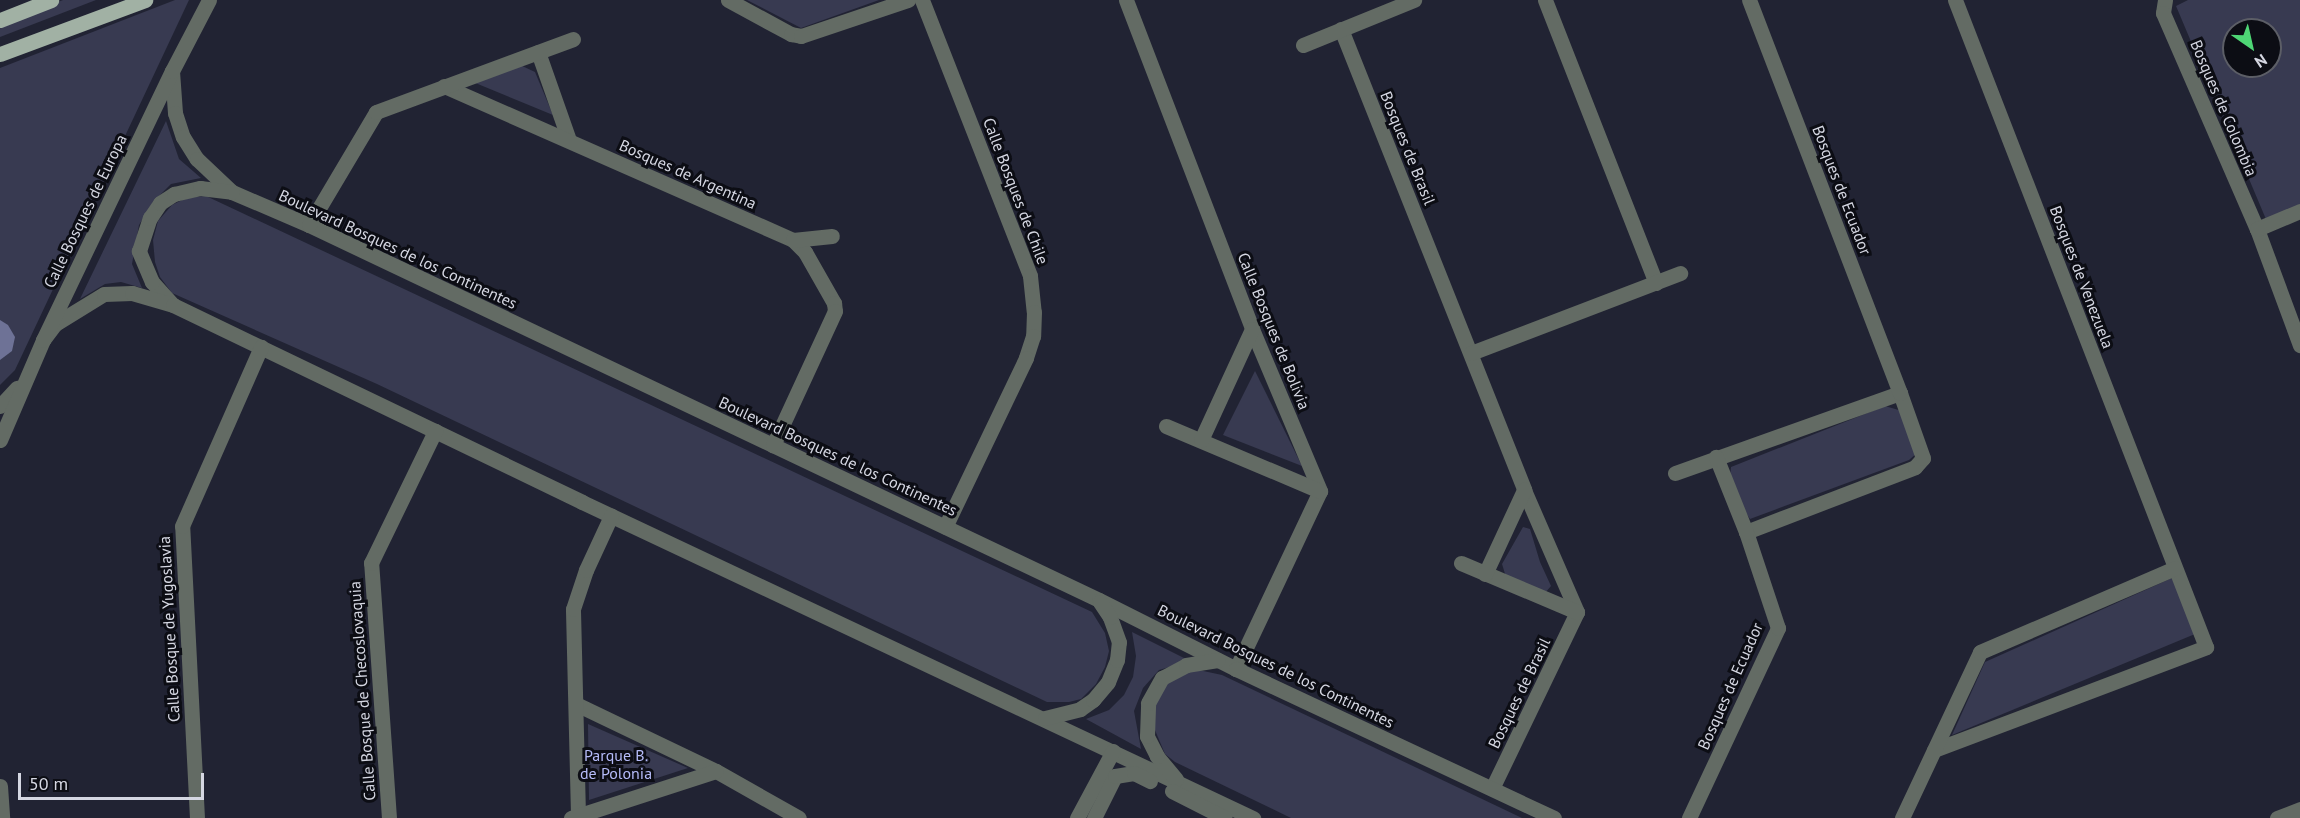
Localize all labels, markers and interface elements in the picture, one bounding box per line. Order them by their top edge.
north arrow [2222,18,2282,78]
street label: Bosques de Colombia [2187,37,2261,179]
text: N [2251,50,2271,72]
street label: Bosques de Brasil [1377,89,1439,207]
street label: Calle Bosques de Chile [979,115,1053,267]
street label: Bosques de Ecuador [1808,123,1876,257]
street label: Calle Bosques de Europa [39,131,131,291]
street label: Bosques de Argentina [616,135,760,213]
street label: Boulevard Bosques de los Continentes [276,185,520,313]
street label: Bosques de Venezuela [2046,203,2118,351]
street label: Calle Bosques de Bolivia [1234,250,1314,412]
street label: Boulevard Bosques de los Continentes [716,392,960,520]
street label: Calle Bosque de Yugoslavia [155,535,183,723]
street label: Calle Bosque de Checoslovaquia [345,581,379,801]
street label: Boulevard Bosques de los Continentes [1155,600,1397,732]
street label: Bosques de Ecuador [1693,620,1767,752]
street label: Bosques de Brasil [1484,635,1554,751]
park label: Parque B. de Polonia [580,745,652,783]
scale bar [21,761,207,799]
text: 50 m [29,772,68,795]

